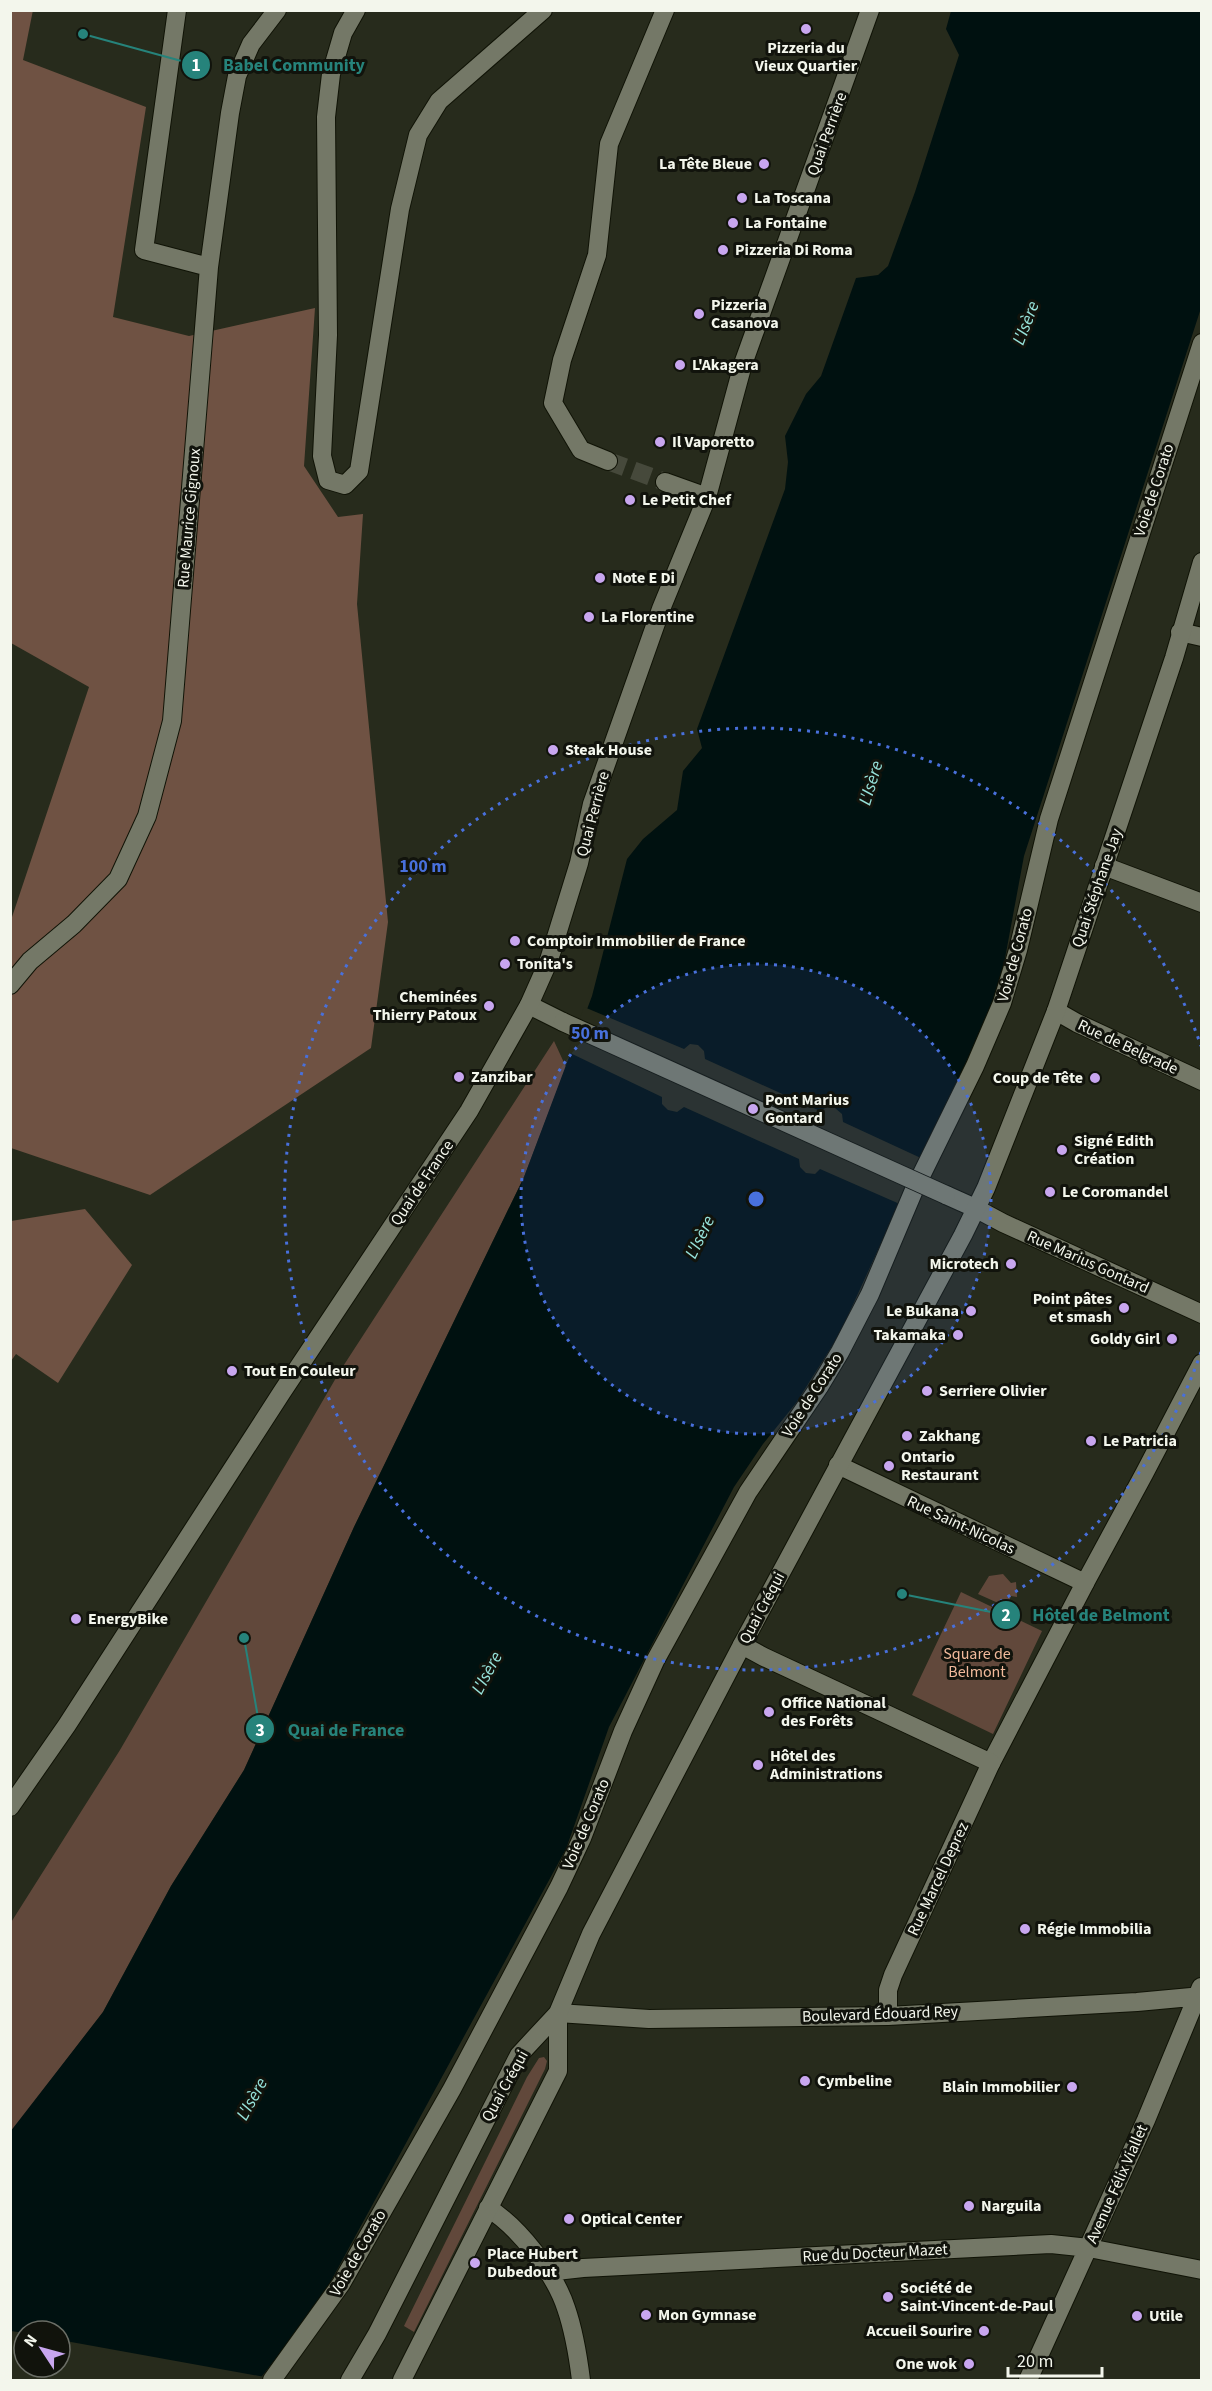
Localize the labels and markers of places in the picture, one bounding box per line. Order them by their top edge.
marker: Pizzeria du Vieux Quartier [799,22,813,36]
place label: Pizzeria du Vieux Quartier [754,37,858,77]
callout: Babel Community [181,47,377,83]
place label: La Tête Bleue [659,153,752,175]
marker: La Tête Bleue [757,157,771,171]
place label: La Toscana [754,187,831,209]
marker: La Toscana [735,191,749,205]
place label: La Fontaine [745,212,827,234]
marker: La Fontaine [726,216,740,230]
place label: Pizzeria Di Roma [735,239,853,261]
marker: Pizzeria Di Roma [716,243,730,257]
place label: Pizzeria Casanova [711,294,779,334]
marker: Pizzeria Casanova [692,307,706,321]
place label: L'Akagera [692,354,759,376]
marker: L'Akagera [673,358,687,372]
place label: Il Vaporetto [672,431,754,453]
marker: Il Vaporetto [653,435,667,449]
place label: Le Petit Chef [642,489,731,511]
marker: Le Petit Chef [623,493,637,507]
place label: Note E Di [612,567,675,589]
marker: Note E Di [593,571,607,585]
place label: La Florentine [601,606,694,628]
marker: La Florentine [582,610,596,624]
place label: Steak House [565,739,652,761]
marker: Steak House [546,743,560,757]
place label: Comptoir Immobilier de France [527,930,745,952]
marker: Comptoir Immobilier de France [508,934,522,948]
place label: Tonita's [517,953,573,975]
marker: Tonita's [498,957,512,971]
place label: Cheminées Thierry Patoux [373,986,477,1026]
marker: Cheminées Thierry Patoux [482,999,496,1013]
place label: Zanzibar [471,1066,533,1088]
place label: Coup de Tête [993,1067,1083,1089]
marker: Zanzibar [452,1070,466,1084]
marker: Coup de Tête [1088,1071,1102,1085]
place label: Pont Marius Gontard [765,1089,849,1129]
marker: Pont Marius Gontard [746,1102,760,1116]
place label: Signé Edith Création [1074,1130,1154,1170]
marker: Signé Edith Création [1055,1143,1069,1157]
place label: Le Coromandel [1062,1181,1169,1203]
marker: Le Coromandel [1043,1185,1057,1199]
centre of rings [746,1189,766,1209]
place label: Microtech [929,1253,999,1275]
marker: Microtech [1004,1257,1018,1271]
place label: Point pâtes et smash [1033,1288,1112,1328]
place label: Le Bukana [886,1300,959,1322]
marker: Point pâtes et smash [1117,1301,1131,1315]
marker: Le Bukana [964,1304,978,1318]
place label: Takamaka [873,1324,946,1346]
marker: Takamaka [951,1328,965,1342]
place label: Goldy Girl [1090,1328,1160,1350]
marker: Goldy Girl [1165,1332,1179,1346]
place label: Tout En Couleur [244,1360,356,1382]
marker: Tout En Couleur [225,1364,239,1378]
place label: Serriere Olivier [939,1380,1047,1402]
marker: Serriere Olivier [920,1384,934,1398]
place label: Zakhang [919,1425,980,1447]
marker: Zakhang [900,1429,914,1443]
place label: Le Patricia [1103,1430,1177,1452]
marker: Le Patricia [1084,1434,1098,1448]
place label: Ontario Restaurant [901,1446,979,1486]
marker: Ontario Restaurant [882,1459,896,1473]
callout: Hôtel de Belmont [991,1597,1182,1633]
place label: EnergyBike [88,1608,168,1630]
marker: EnergyBike [69,1612,83,1626]
place label: Office National des Forêts [781,1692,886,1732]
marker: Office National des Forêts [762,1705,776,1719]
callout: Quai de France [245,1711,416,1747]
place label: Hôtel des Administrations [769,1745,883,1785]
marker: Hôtel des Administrations [751,1758,765,1772]
place label: Régie Immobilia [1037,1918,1151,1940]
marker: Régie Immobilia [1018,1922,1032,1936]
place label: Cymbeline [817,2070,892,2092]
marker: Cymbeline [798,2074,812,2088]
place label: Blain Immobilier [942,2076,1061,2098]
marker: Blain Immobilier [1065,2080,1079,2094]
place label: Narguila [981,2195,1041,2217]
marker: Narguila [962,2199,976,2213]
place label: Optical Center [581,2208,683,2230]
marker: Optical Center [562,2212,576,2226]
place label: Place Hubert Dubedout [487,2243,578,2283]
marker: Place Hubert Dubedout [468,2256,482,2270]
place label: Société de Saint-Vincent-de-Paul [900,2277,1054,2317]
marker: Société de Saint-Vincent-de-Paul [881,2290,895,2304]
place label: Mon Gymnase [658,2304,757,2326]
place label: Utile [1149,2305,1183,2327]
marker: Mon Gymnase [639,2308,653,2322]
marker: Utile [1130,2309,1144,2323]
place label: Accueil Sourire [866,2320,972,2342]
marker: Accueil Sourire [977,2324,991,2338]
place label: One wok [895,2353,957,2375]
marker: One wok [962,2357,976,2371]

